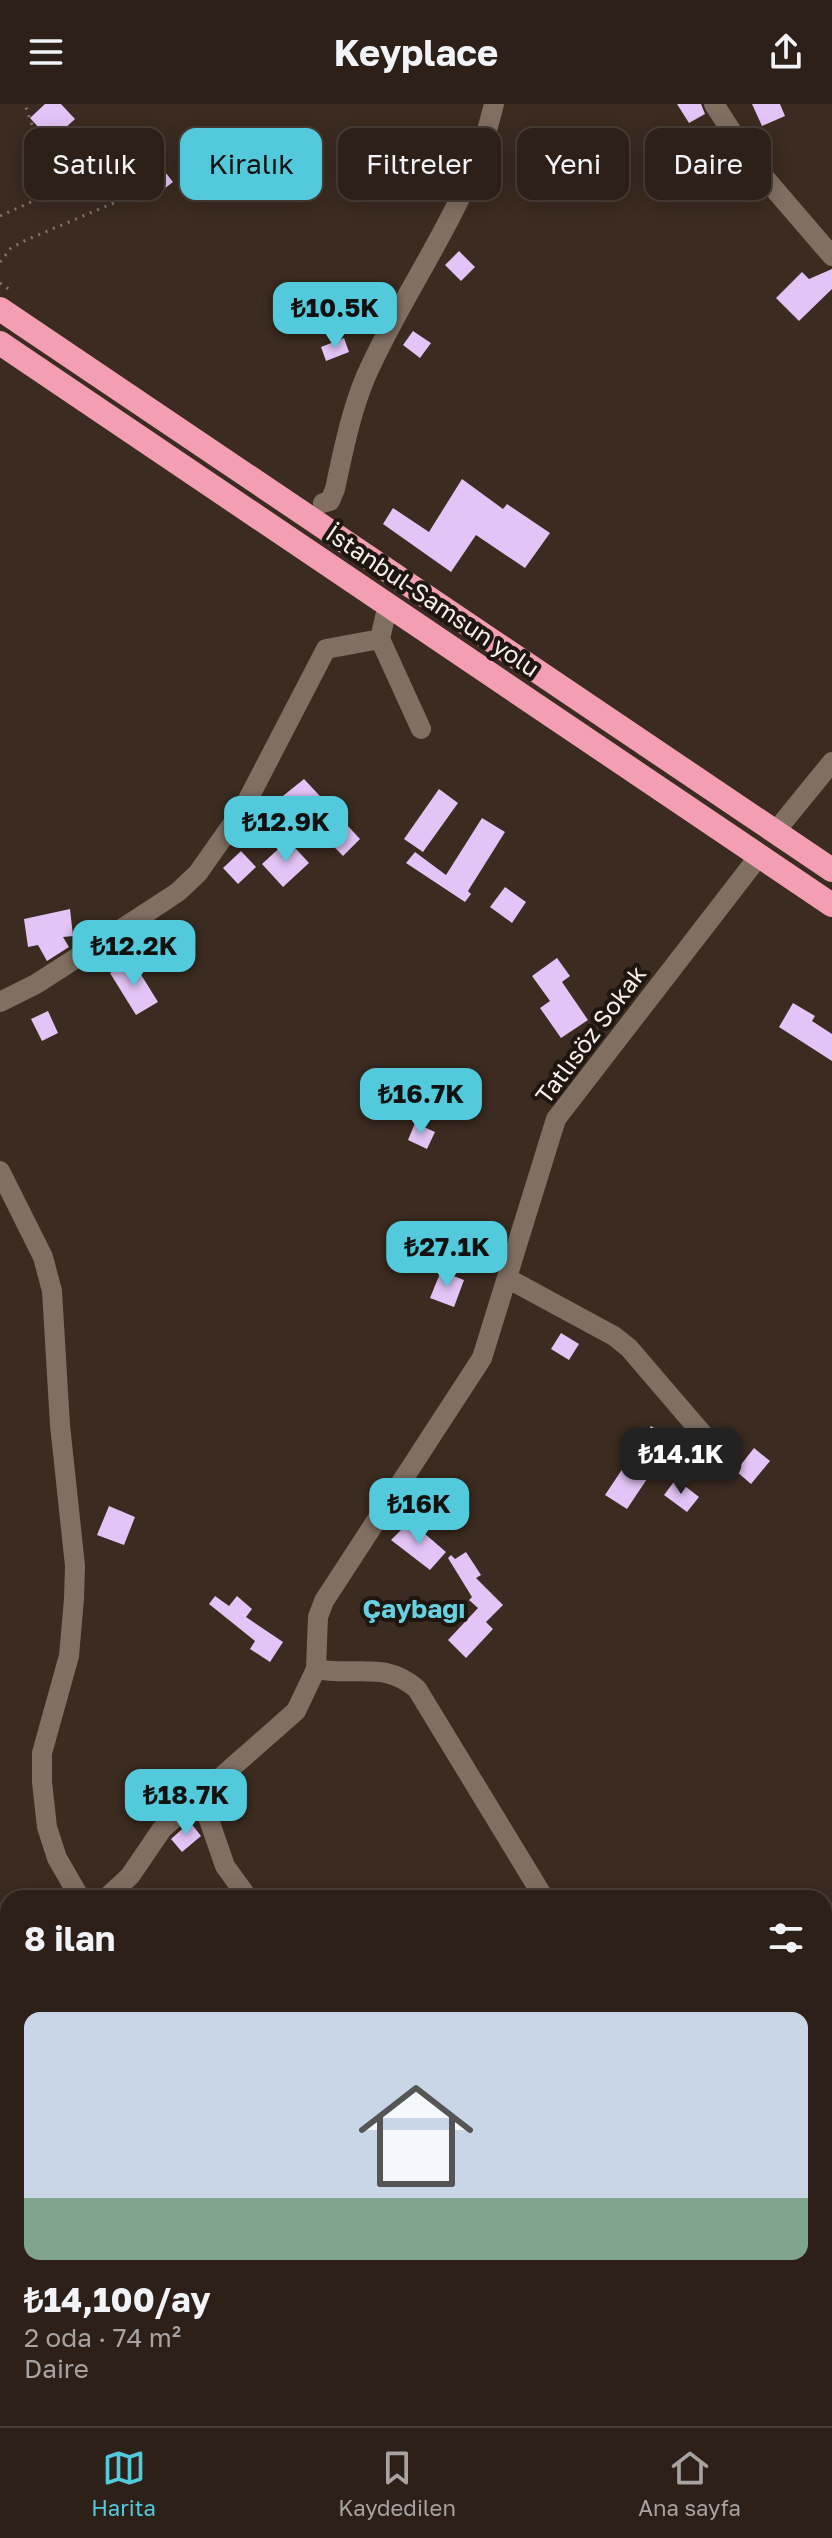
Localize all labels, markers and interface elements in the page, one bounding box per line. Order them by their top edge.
icon: menu [24,30,68,74]
icon: share [764,30,808,74]
text: Keyplace [334,31,498,74]
chip: Satılık [24,128,164,200]
chip: Kiralık [180,128,322,200]
chip: Filtreler [338,128,501,200]
chip: Yeni [517,128,629,200]
chip: Daire [645,128,771,200]
pin: ₺10.5K [270,282,400,350]
text: ₺10.5K [291,292,379,323]
street label: İstanbul-Samsun yolu [321,518,545,682]
pin: ₺12.9K [221,796,351,864]
text: ₺12.9K [242,806,330,837]
pin: ₺12.2K [69,920,199,988]
text: ₺12.2K [90,930,178,961]
street label: Tatlısöz Sokak [529,959,651,1109]
pin: ₺16.7K [356,1068,486,1136]
text: ₺16.7K [378,1078,464,1109]
pin: ₺27.1K [382,1221,512,1289]
text: ₺27.1K [404,1231,490,1262]
pin: ₺14.1K [616,1428,746,1496]
text: ₺14.1K [638,1438,724,1469]
pin: ₺16K [372,1478,466,1546]
text: ₺16K [387,1488,451,1519]
district label: Çaybağı [363,1593,465,1624]
pin: ₺18.7K [121,1769,251,1837]
text: ₺18.7K [143,1779,229,1810]
icon: filters [764,1916,808,1960]
text: 8 ilan [24,1918,115,1958]
icon: home [344,2064,488,2208]
text: ₺14,100/ay [24,2279,211,2319]
text: 2 oda · 74 m² [24,2322,181,2353]
text: Daire [24,2353,89,2384]
tab: Harita [91,2446,156,2521]
tab: Kaydedilen [338,2446,456,2521]
tab: Ana sayfa [638,2446,741,2521]

